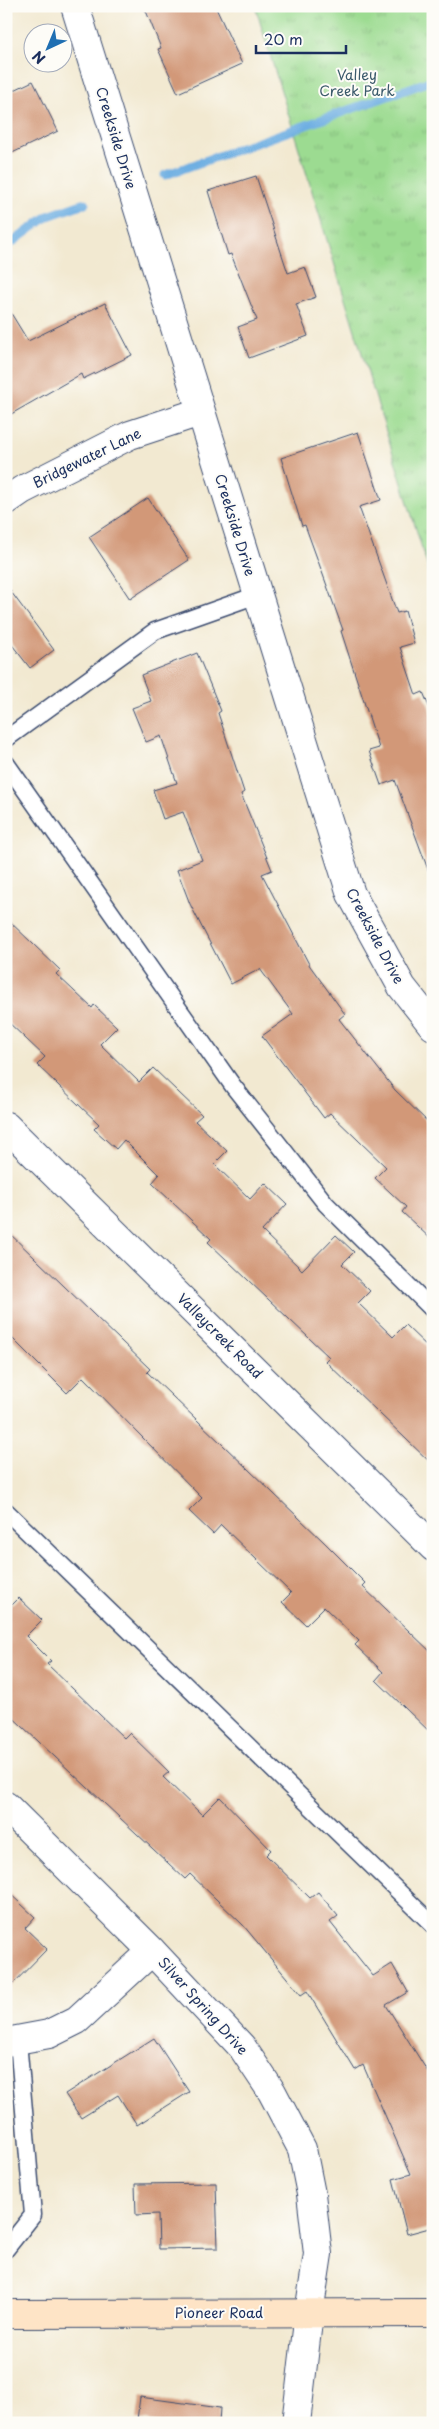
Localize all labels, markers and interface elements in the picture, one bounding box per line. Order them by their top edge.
north arrow [22,22,72,72]
scale bar [256,22,346,54]
text: 20 m [264,27,303,50]
text: N [27,46,50,69]
park label: Valley Creek Park [319,64,395,101]
street label: Creekside Drive [91,84,142,192]
street label: Bridgewater Lane [29,422,145,493]
street label: Creekside Drive [210,471,261,579]
street label: Creekside Drive [341,884,410,987]
street label: Valleycreek Road [173,1288,268,1383]
street label: Silver Spring Drive [154,1952,253,2059]
street label: Pioneer Road [175,2302,263,2323]

